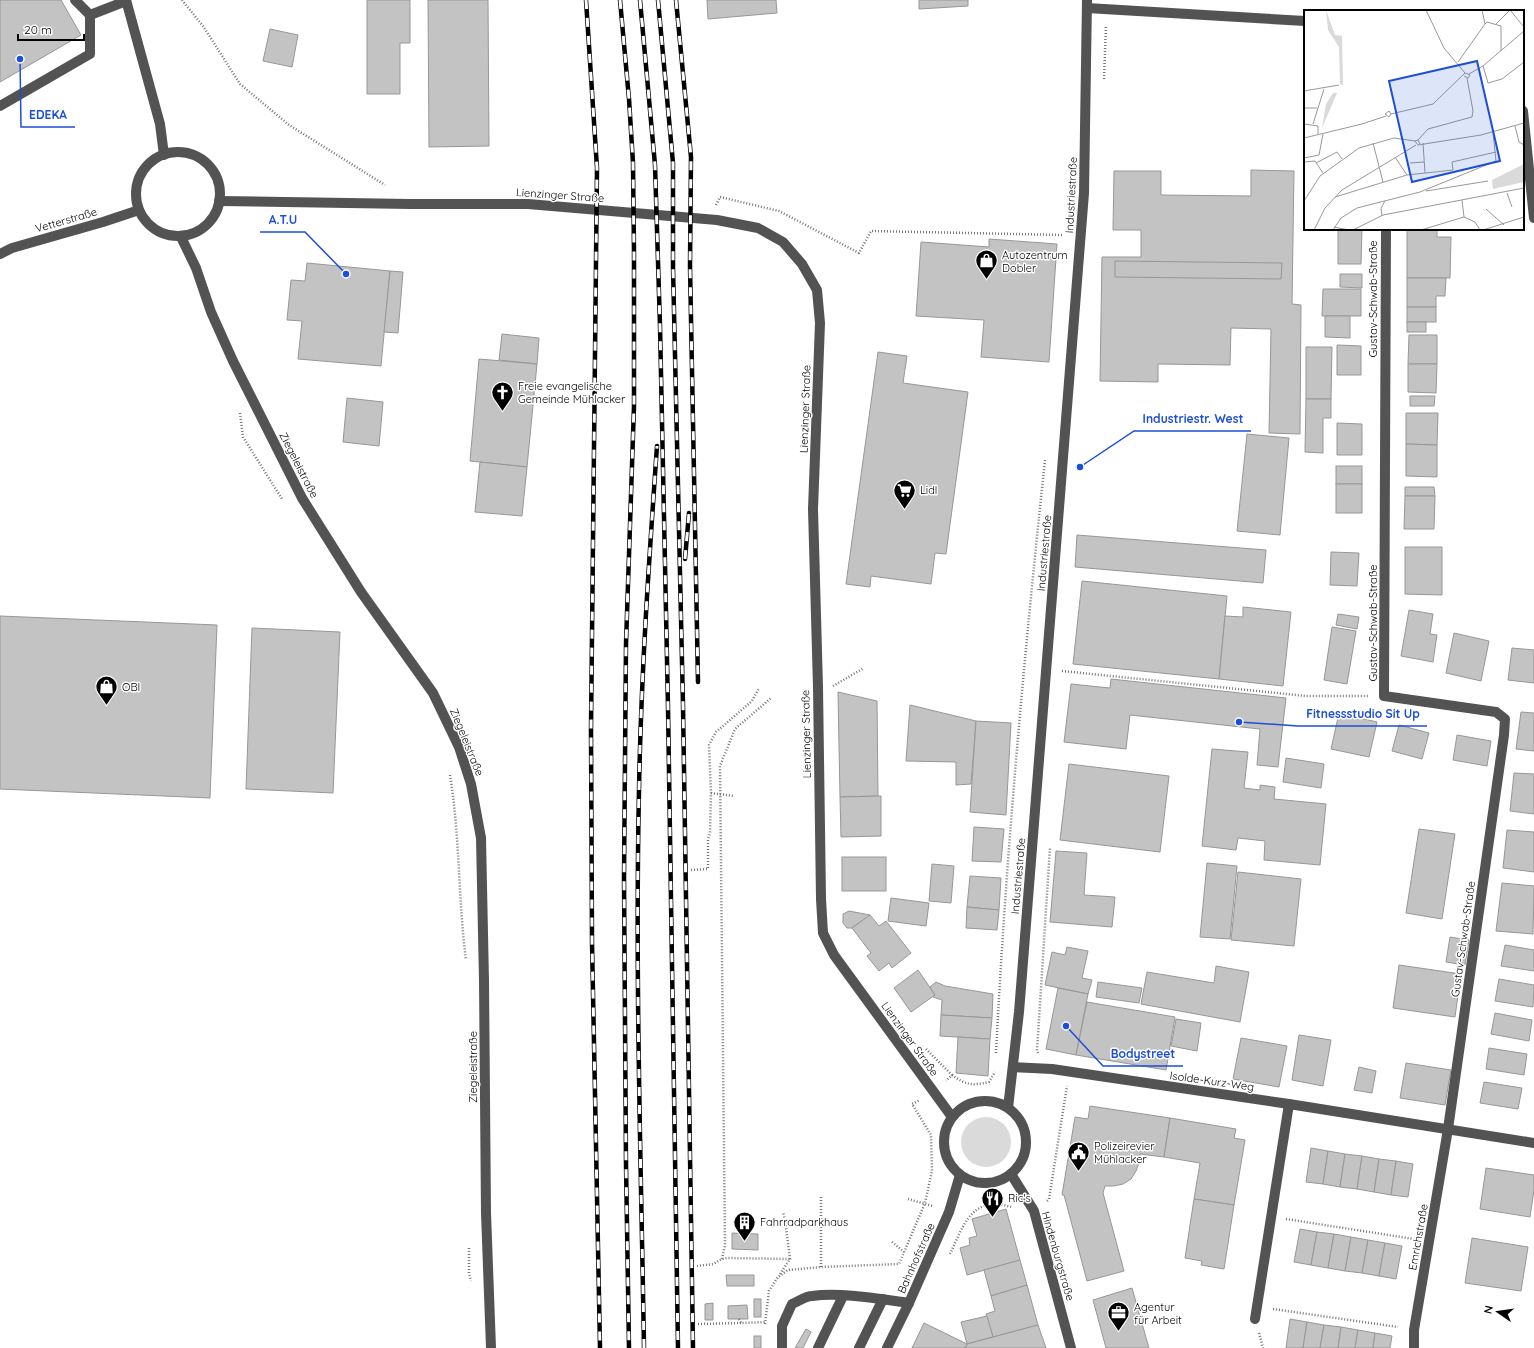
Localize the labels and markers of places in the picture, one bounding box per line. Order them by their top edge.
callout: EDEKA [21,103,75,127]
callout: A.T.U [260,208,305,232]
shop icon: Autozentrum Dobler [973,248,999,281]
place label: Autozentrum Dobler [1002,248,1067,275]
church icon: Freie evangelische Gemeinde Mühlacker [490,379,516,412]
place label: Freie evangelische Gemeinde Mühlacker [518,379,626,406]
callout: Industriestr. West [1134,407,1251,431]
supermarket icon: Lidl [891,477,917,510]
place label: Lidl [920,483,937,497]
shop icon: OBI [94,674,120,707]
place label: OBI [122,680,140,694]
callout: Fitnessstudio Sit Up [1298,702,1427,726]
callout: Bodystreet [1103,1042,1183,1066]
public building icon: Polizeirevier Mühlacker [1065,1139,1091,1172]
place label: Polizeirevier Mühlacker [1094,1139,1155,1166]
restaurant icon: Ric's [980,1185,1006,1218]
place label: Ric's [1008,1191,1031,1205]
building icon: Fahrradparkhaus [732,1209,758,1242]
place label: Fahrradparkhaus [760,1215,848,1229]
office icon: Agentur für Arbeit [1106,1300,1132,1333]
place label: Agentur für Arbeit [1134,1300,1182,1327]

